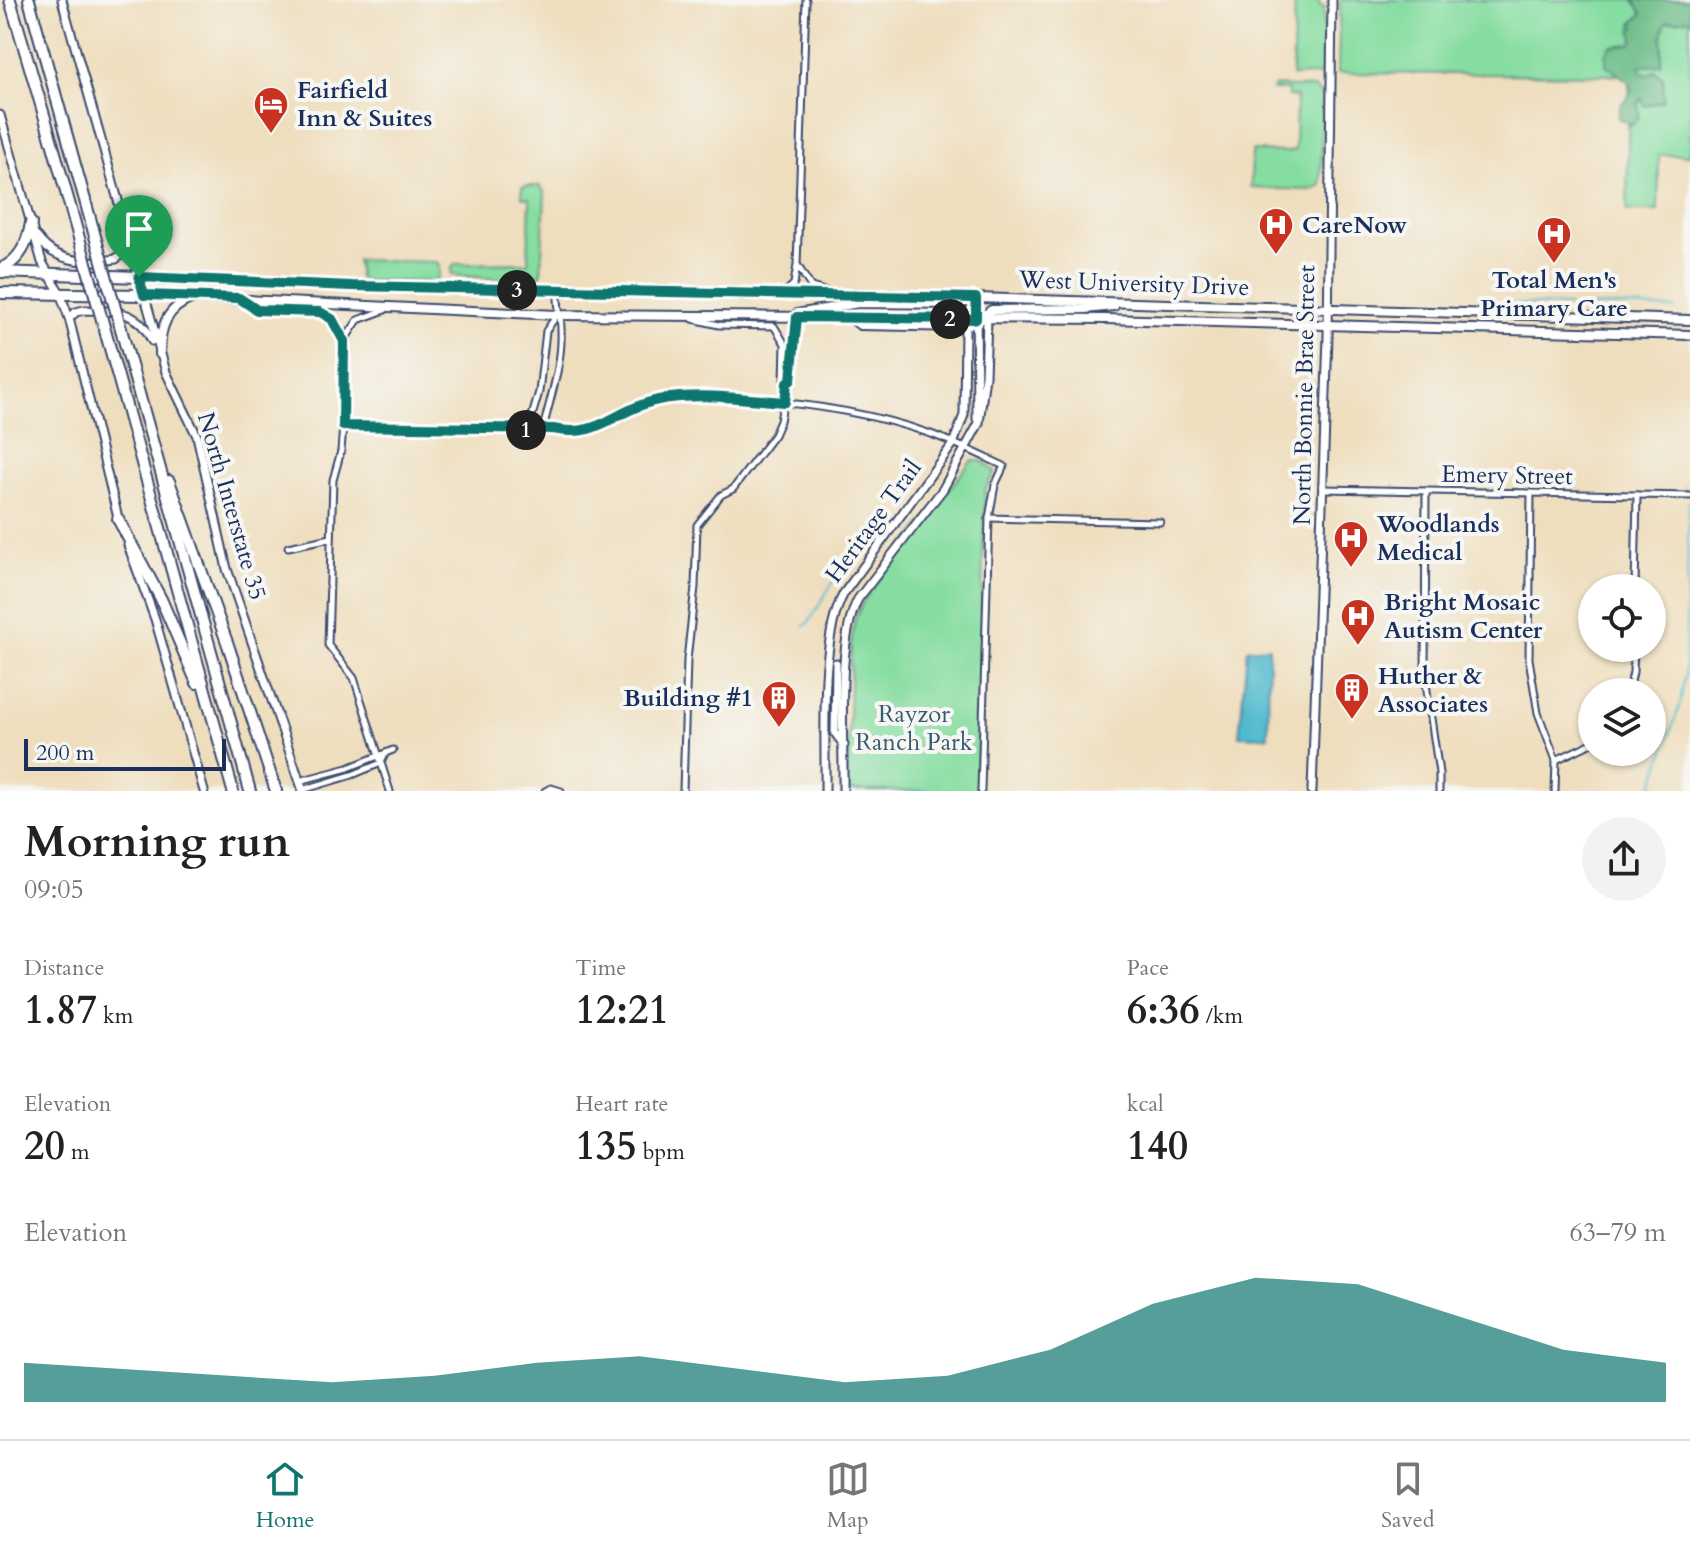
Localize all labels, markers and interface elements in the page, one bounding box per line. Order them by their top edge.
place label: Fairfield Inn & Suites [297,74,432,135]
hotel icon: Fairfield Inn & Suites [252,85,290,135]
pin [105,195,173,277]
hospital icon: CareNow [1257,206,1295,256]
icon: arrive [117,207,161,251]
place label: CareNow [1302,209,1407,242]
hospital icon: Total Men's Primary Care [1535,215,1573,265]
street label: West University Drive [1017,263,1250,304]
street label: North Bonnie Brae Street [1286,264,1323,526]
place label: Total Men's Primary Care [1480,264,1628,325]
pin: 3 [497,270,537,310]
text: 3 [511,275,523,305]
pin: 2 [930,299,970,339]
text: 2 [944,304,956,334]
street label: North Interstate 35 [189,408,274,604]
pin: 1 [506,410,546,450]
text: 1 [520,415,532,445]
street label: Heritage Trail [818,453,929,590]
street label: Emery Street [1441,458,1573,493]
place label: Woodlands Medical [1376,508,1500,569]
hospital icon: Woodlands Medical [1332,519,1370,569]
map controls [1578,574,1666,766]
button: locate [1578,574,1666,662]
place label: Bright Mosaic Autism Center [1384,586,1543,647]
hospital icon: Bright Mosaic Autism Center [1339,597,1377,647]
place label: Huther & Associates [1378,660,1488,721]
building icon: Huther & Associates [1333,671,1371,721]
button: layers [1578,678,1666,766]
building icon: Building #1 [760,679,798,729]
place label: Building #1 [623,682,753,715]
park label: Rayzor Ranch Park [855,698,973,759]
scale bar [24,735,226,771]
text: 200 m [36,738,94,768]
text: Morning run [24,812,290,872]
button: share [1582,817,1666,901]
text: 09:05 [24,872,84,907]
text: Distance [24,953,104,983]
text: Time [575,953,626,983]
text: Pace [1127,953,1169,983]
text: 1.87 [24,983,97,1038]
text: 12:21 [575,983,669,1038]
text: 6:36 [1127,983,1200,1038]
text: km [97,1001,133,1031]
text: /km [1200,1001,1243,1031]
text: Elevation [24,1089,111,1119]
text: Heart rate [575,1089,669,1119]
text: kcal [1127,1089,1164,1119]
text: 20 [24,1119,65,1174]
text: 135 [575,1119,637,1174]
text: 140 [1127,1119,1188,1174]
text: m [65,1137,90,1167]
text: bpm [637,1137,685,1167]
text: Elevation [24,1215,127,1250]
text: 63–79 m [1569,1215,1666,1250]
tab: Home [256,1457,315,1535]
tab: Map [826,1457,870,1535]
tab: Saved [1381,1457,1434,1535]

